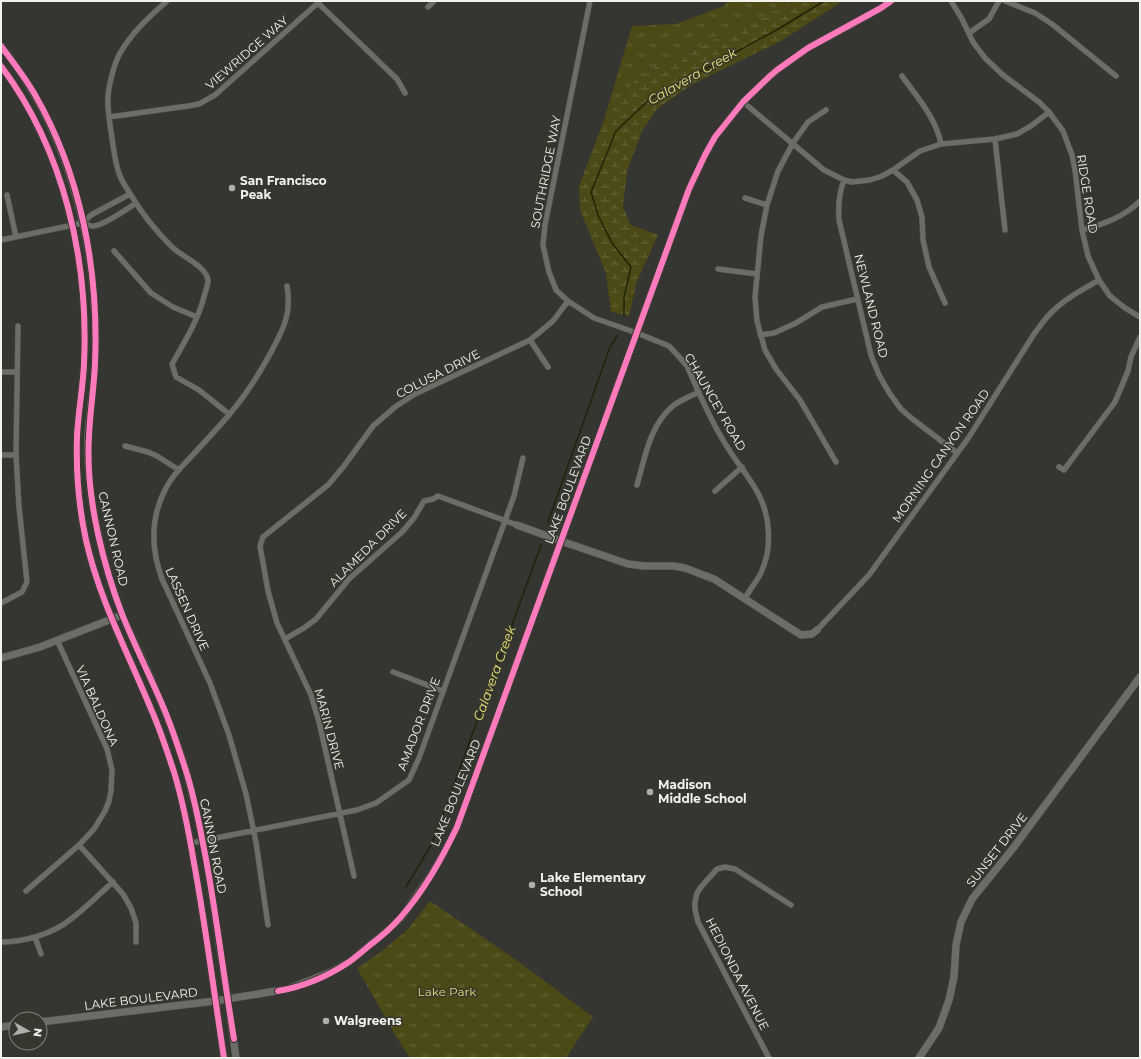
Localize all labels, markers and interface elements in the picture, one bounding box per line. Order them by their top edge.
street label: VIEWRIDGE WAY [202,13,291,92]
water label: Calavera Creek [645,43,740,108]
street label: SOUTHRIDGE WAY [527,114,564,230]
street label: RIDGE ROAD [1074,153,1101,235]
place label: San Francisco Peak [240,173,327,202]
marker: San Francisco Peak [227,183,237,193]
street label: NEWLAND ROAD [851,252,892,359]
street label: COLUSA DRIVE [393,346,482,401]
street label: CHAUNCEY ROAD [681,350,750,453]
street label: MORNING CANYON ROAD [889,386,993,525]
street label: LAKE BOULEVARD [541,434,594,546]
street label: CANNON ROAD [95,490,132,588]
street label: ALAMEDA DRIVE [326,506,410,590]
street label: LASSEN DRIVE [162,565,213,653]
water label: Calavera Creek [469,622,519,723]
street label: VIA BALDONA [73,663,122,749]
street label: AMADOR DRIVE [394,675,443,773]
street label: MARIN DRIVE [311,687,348,771]
street label: LAKE BOULEVARD [427,737,484,849]
place label: Madison Middle School [658,777,747,806]
marker: Madison Middle School [645,787,655,797]
street label: CANNON ROAD [197,797,230,895]
street label: SUNSET DRIVE [963,809,1030,890]
place label: Lake Elementary School [540,870,647,899]
marker: Lake Elementary School [527,880,537,890]
street label: HEDIONDA AVENUE [703,915,772,1033]
street label: LAKE BOULEVARD [83,984,199,1013]
park label: Lake Park [418,984,477,999]
north arrow [8,1011,48,1051]
place label: Walgreens [334,1013,402,1028]
marker: Walgreens [321,1016,331,1026]
text: N [30,1027,45,1038]

